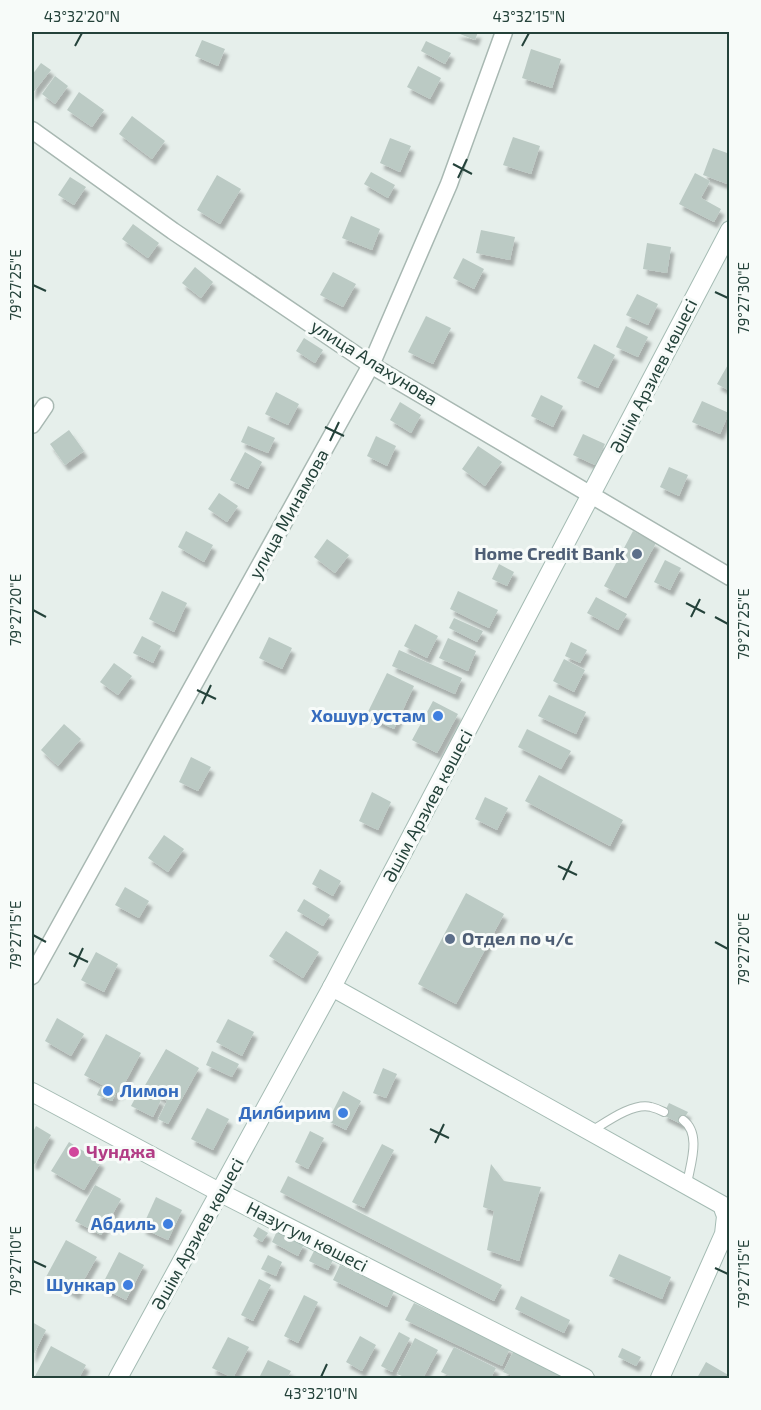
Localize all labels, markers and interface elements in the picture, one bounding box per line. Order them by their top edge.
text: 43°32'20"N [44,7,120,25]
text: 43°32'15"N [493,7,565,25]
text: 79°27'25"E [6,249,24,321]
text: 79°27'30"E [734,262,752,334]
street label: Әшім Арзиев көшесі [605,295,701,456]
street label: улица Алахунова [307,314,442,410]
street label: улица Минамова [243,445,333,582]
place label: Home Credit Bank [474,542,625,564]
marker: Home Credit Bank [630,547,644,561]
text: 79°27'20"E [6,574,24,646]
text: 79°27'25"E [734,588,752,660]
place label: Хошур устам [311,704,426,726]
marker: Хошур устам [431,709,445,723]
street label: Әшім Арзиев көшесі [378,725,477,886]
text: 79°27'15"E [6,901,24,969]
text: 79°27'20"E [734,913,752,985]
place label: Отдел по ч/с [462,927,573,949]
marker: Отдел по ч/с [443,932,457,946]
place label: Лимон [120,1079,179,1101]
marker: Лимон [101,1084,115,1098]
place label: Дилбирим [238,1101,331,1123]
marker: Дилбирим [336,1106,350,1120]
place label: Чунджа [86,1140,155,1162]
marker: Чунджа [67,1145,81,1159]
street label: Әшім Арзиев көшесі [146,1154,248,1313]
street label: Назугум көшесі [243,1196,372,1276]
place label: Абдиль [91,1212,156,1234]
marker: Абдиль [161,1217,175,1231]
text: 79°27'10"E [6,1226,24,1296]
text: 79°27'15"E [734,1240,752,1308]
place label: Шункар [46,1273,116,1295]
marker: Шункар [121,1278,135,1292]
text: 43°32'10"N [284,1384,358,1402]

